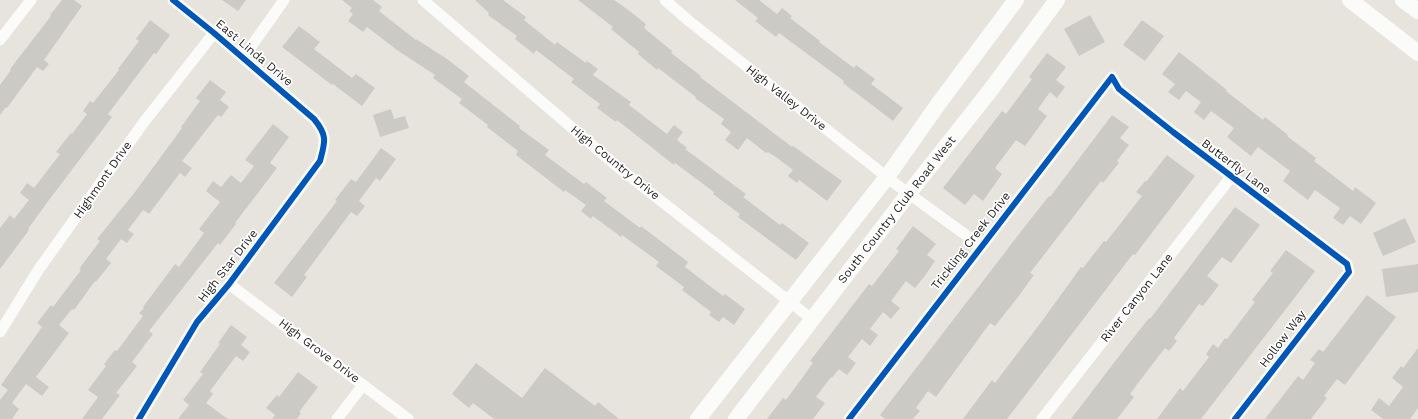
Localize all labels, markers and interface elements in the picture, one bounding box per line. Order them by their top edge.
street label: East Linda Drive [213,17,295,89]
street label: High Valley Drive [743,62,829,134]
street label: High Country Drive [568,123,662,203]
street label: South Country Club Road West [835,133,959,287]
street label: Butterfly Lane [1199,136,1273,198]
street label: Highmont Drive [71,139,135,221]
street label: Trickling Creek Drive [928,189,1014,293]
street label: High Star Drive [195,227,261,305]
street label: River Canyon Lane [1098,251,1176,345]
street label: Hollow Way [1257,307,1309,371]
street label: High Grove Drive [276,316,362,386]

